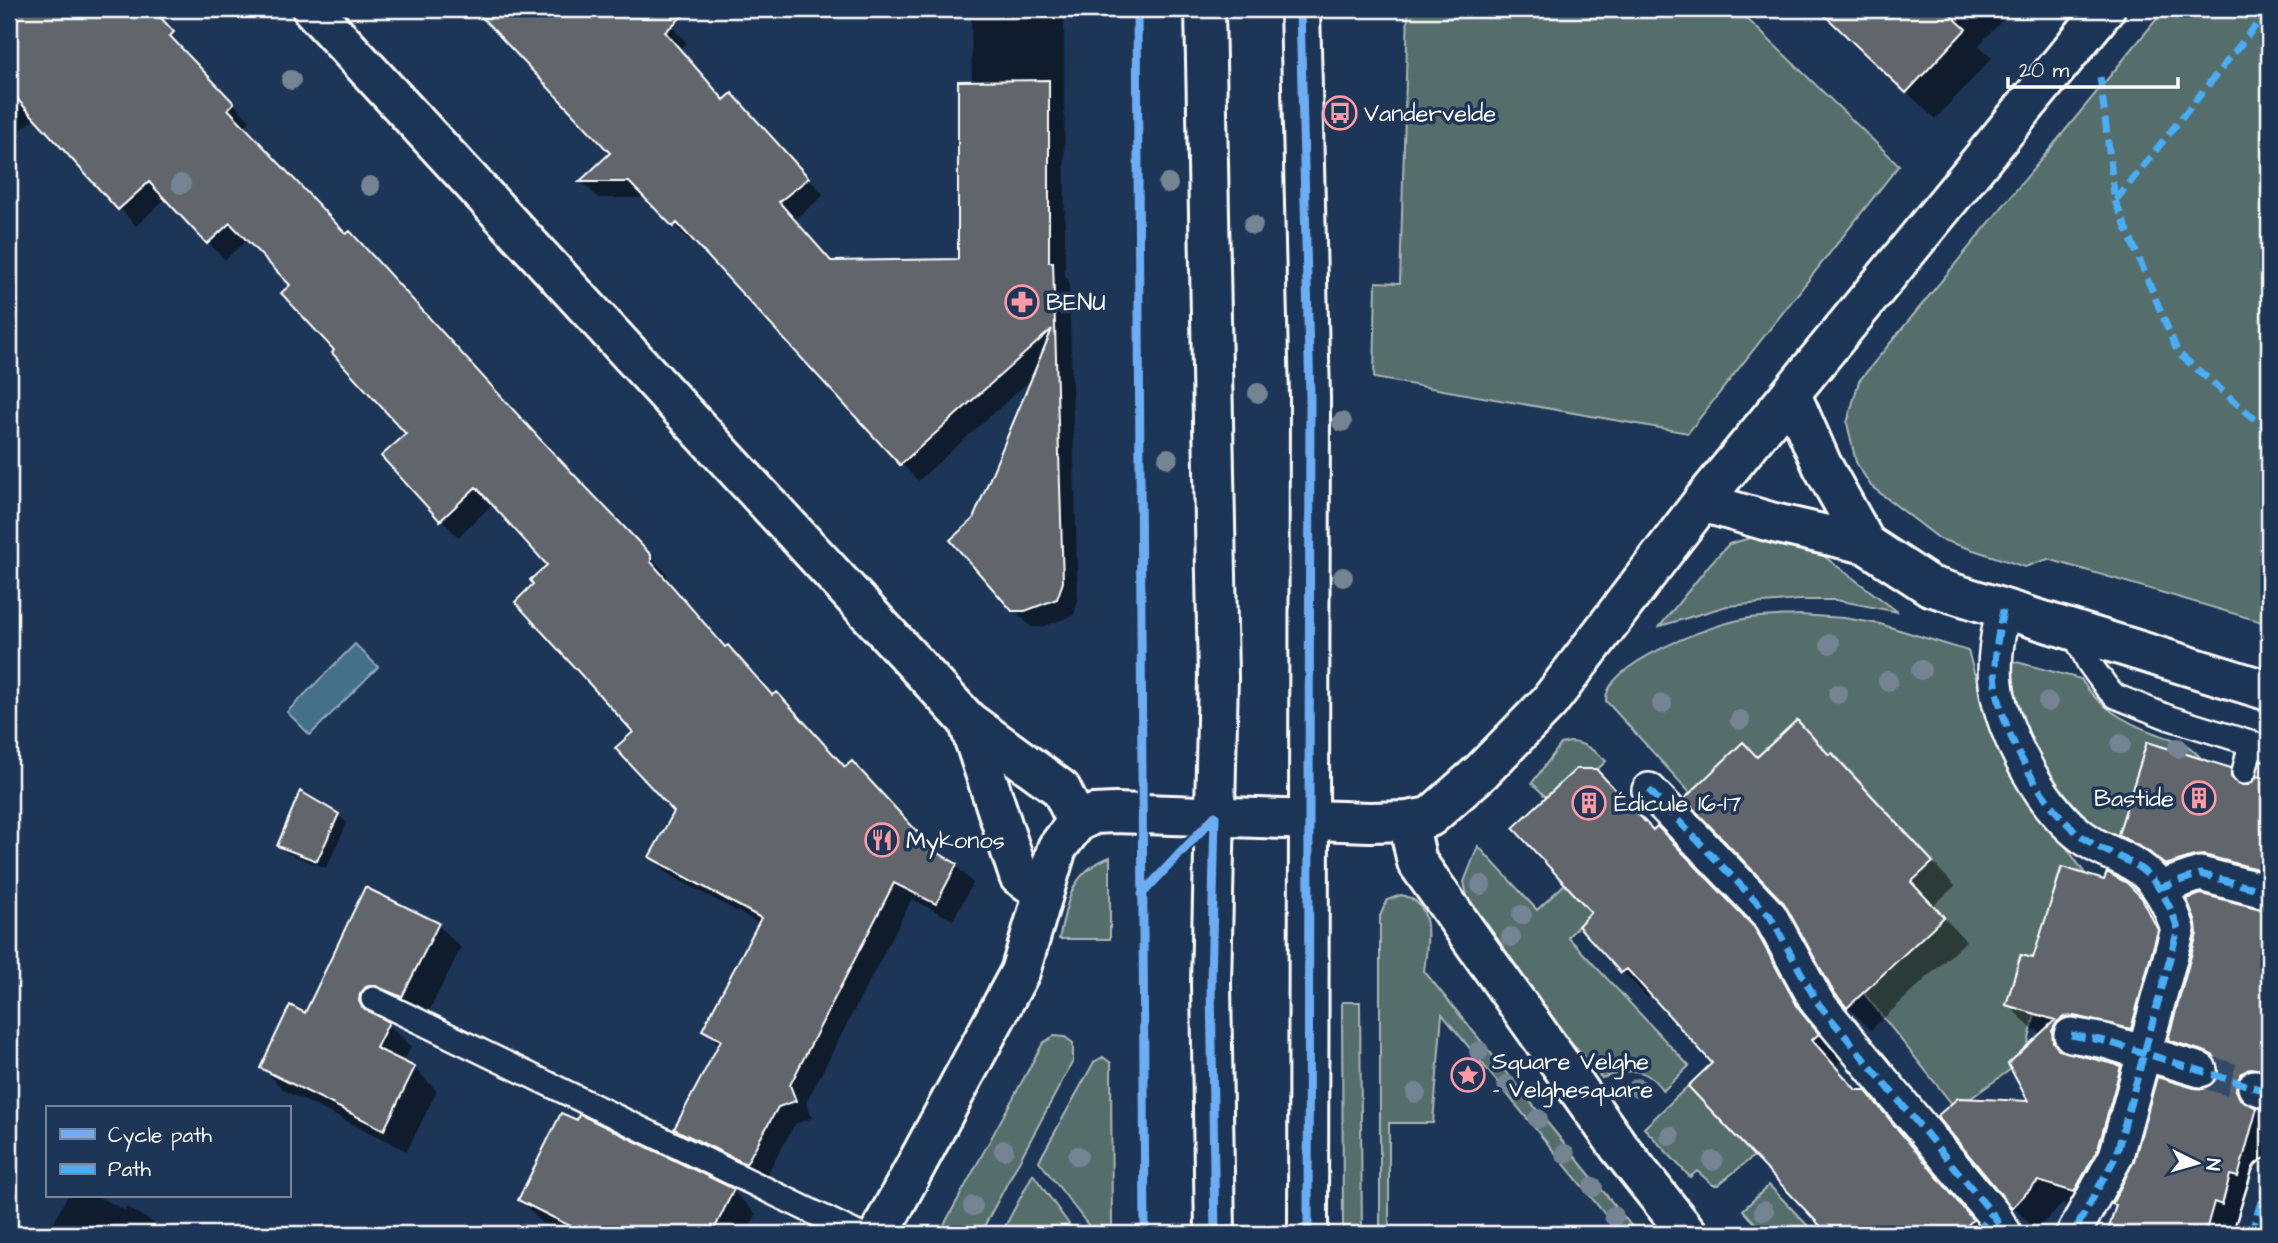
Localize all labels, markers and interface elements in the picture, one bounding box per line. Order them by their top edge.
scale bar [2008,46,2178,90]
text: 20 m [2019,56,2070,85]
bus stop icon: Vandervelde [1321,94,1359,132]
place label: Vandervelde [1364,97,1496,131]
pharmacy icon: BENU [1003,283,1041,321]
place label: BENU [1046,286,1106,320]
building icon: Bastide [2180,779,2218,817]
place label: Bastide [2094,782,2174,816]
building icon: Édicule 16-17 [1570,784,1608,822]
place label: Édicule 16-17 [1614,787,1742,821]
restaurant icon: Mykonos [863,821,901,859]
place label: Mykonos [906,824,1005,859]
place label: Square Velghe - Velghesquare [1492,1045,1653,1108]
place icon: Square Velghe - Velghesquare [1449,1056,1487,1094]
legend [46,1106,290,1198]
text: Cycle path [108,1121,213,1152]
north arrow [2162,1128,2232,1198]
text: Path [108,1155,152,1184]
text: N [2198,1157,2226,1172]

